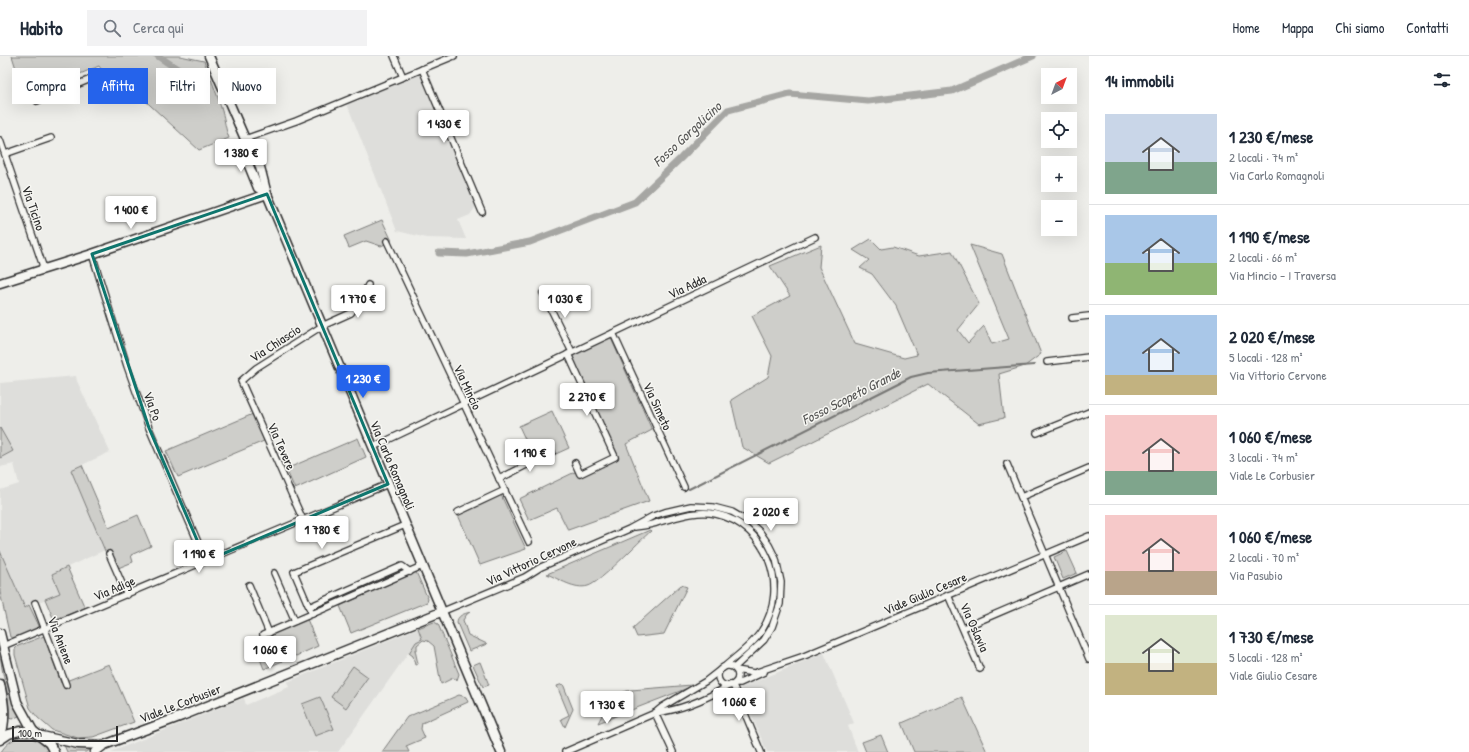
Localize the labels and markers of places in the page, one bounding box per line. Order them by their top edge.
pin: 1 430 € [407,110,481,144]
pin: 1 380 € [204,139,278,173]
pin: 1 400 € [94,196,168,230]
pin: 1 770 € [321,285,395,319]
pin: 1 030 € [528,285,602,319]
pin: 1 230 € [326,365,400,399]
pin: 2 270 € [550,383,624,417]
pin: 1 190 € [493,439,567,473]
pin: 2 020 € [734,498,808,532]
pin: 1 780 € [285,516,359,550]
pin: 1 190 € [162,540,236,574]
pin: 1 060 € [233,636,307,670]
pin: 1 060 € [702,688,776,722]
pin: 1 730 € [570,691,644,725]

